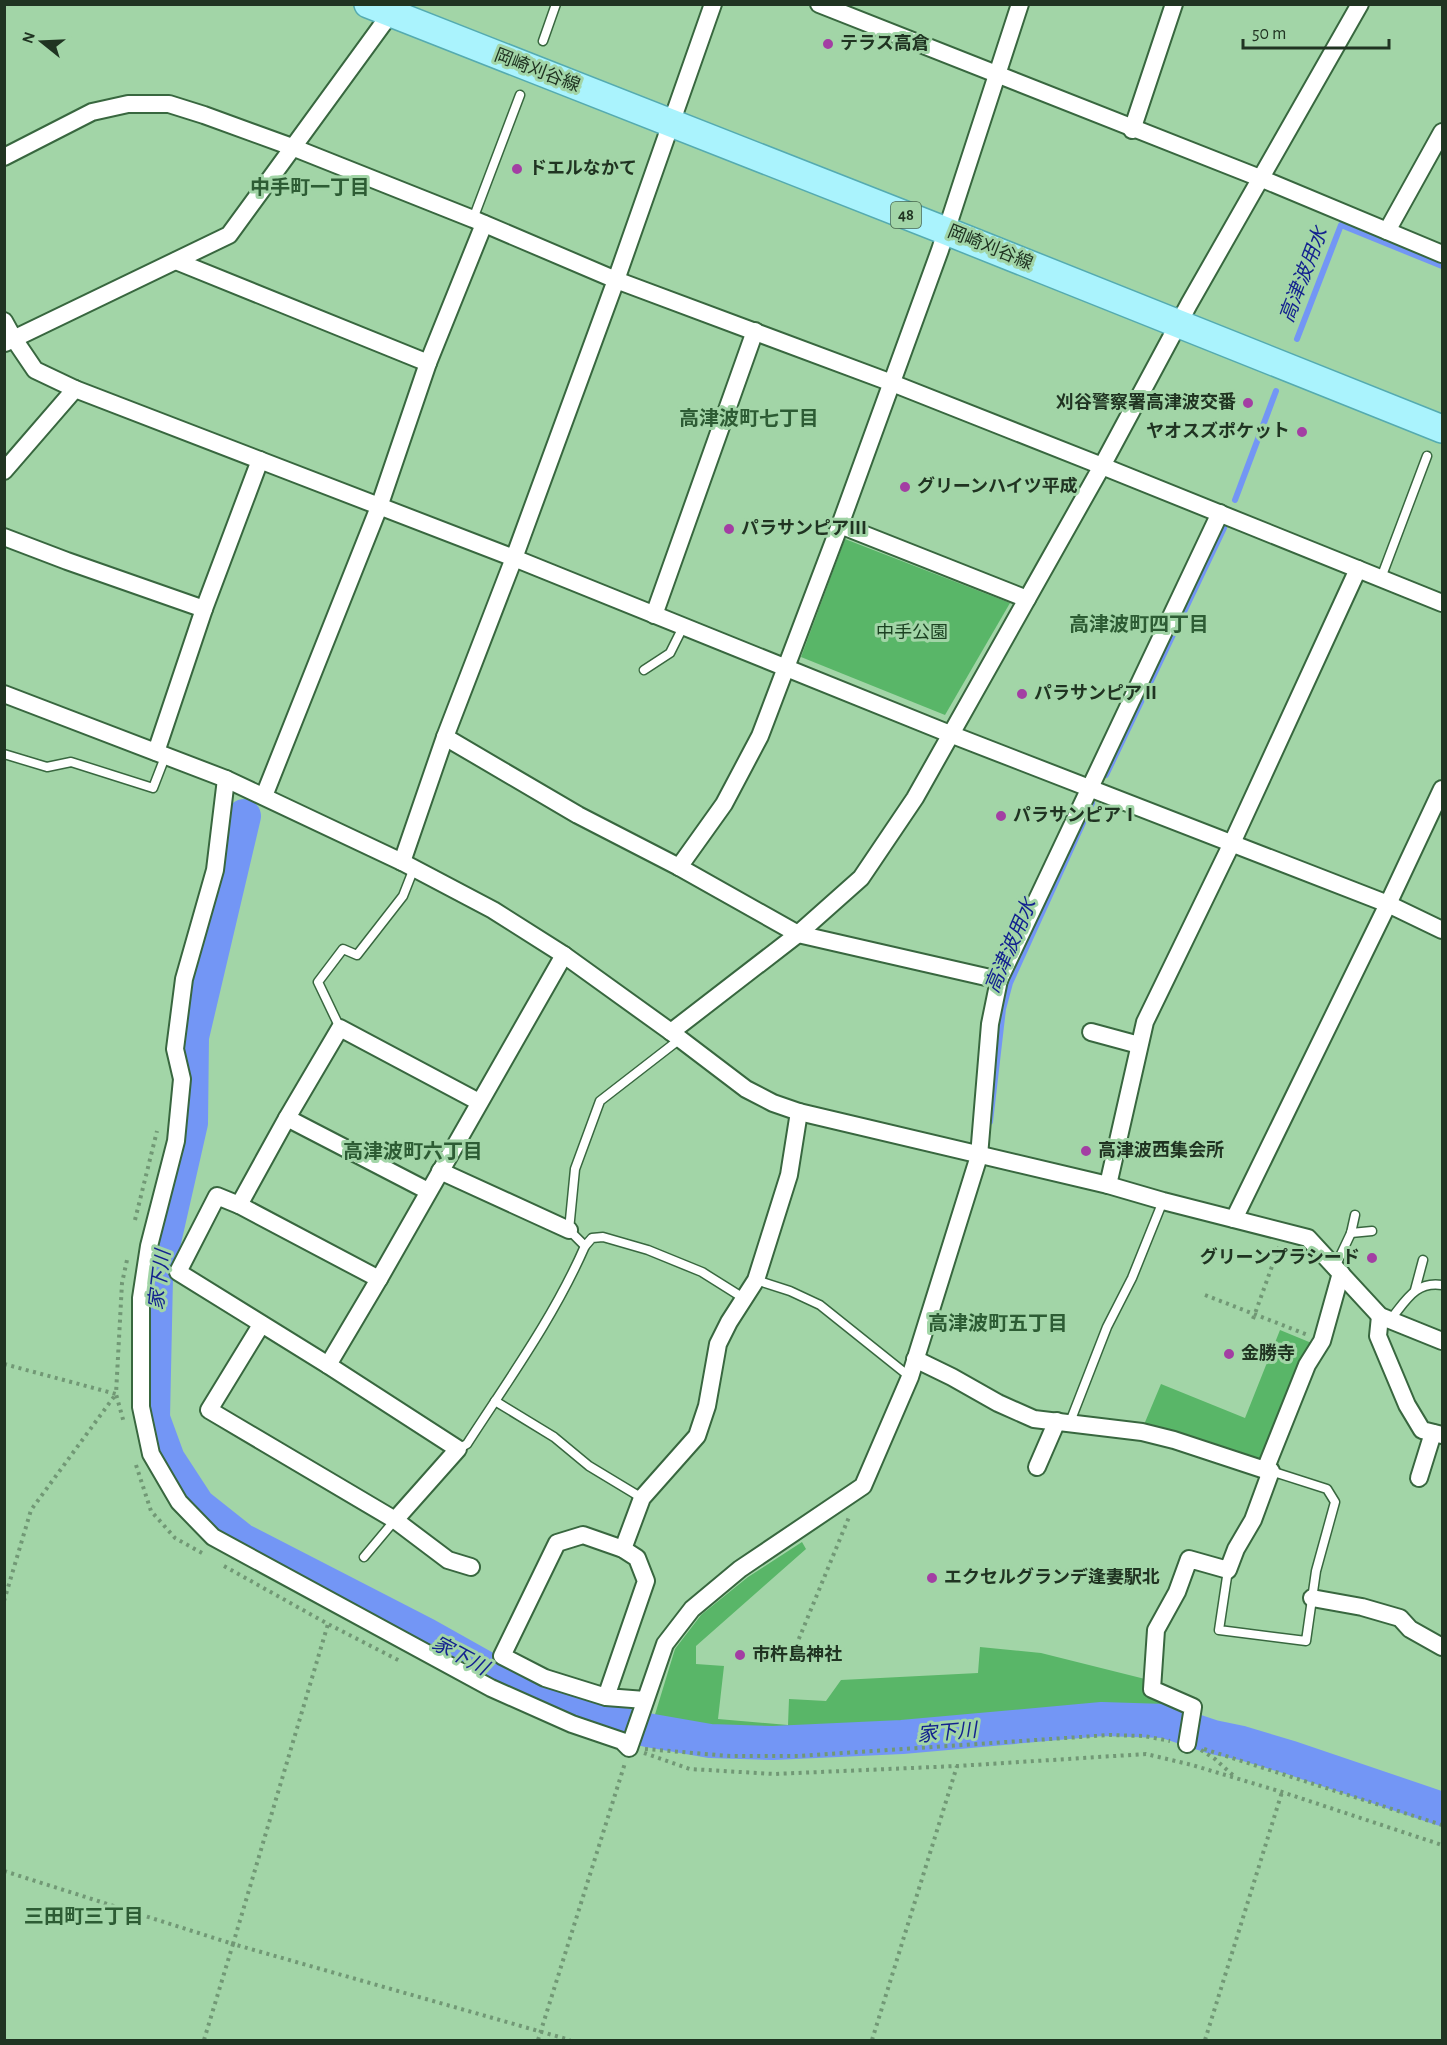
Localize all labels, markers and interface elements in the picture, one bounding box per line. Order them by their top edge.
north arrow [12,12,72,72]
scale bar [1243,12,1388,50]
text: 50 m [1252,25,1286,43]
text: N [19,30,38,45]
place label: テラス高倉 [840,34,930,53]
marker: テラス高倉 [821,37,835,51]
street label: 岡崎刈谷線 [492,45,583,96]
place label: ドエルなかて [529,159,637,178]
marker: ドエルなかて [510,162,524,176]
district label: 中手町一丁目 [250,177,370,198]
road number: 48 [891,202,921,228]
street label: 岡崎刈谷線 [945,221,1036,273]
water label: 高津波用水 [1276,223,1332,325]
place label: 刈谷警察署高津波交番 [1056,392,1236,412]
marker: 刈谷警察署高津波交番 [1241,396,1255,410]
district label: 高津波町七丁目 [679,408,819,429]
place label: ヤオスズポケット [1146,421,1290,441]
marker: ヤオスズポケット [1295,425,1309,439]
place label: グリーンハイツ平成 [917,476,1078,496]
marker: グリーンハイツ平成 [898,480,912,494]
place label: パラサンピアⅢ [741,519,867,538]
marker: パラサンピアⅢ [722,522,736,536]
district label: 高津波町四丁目 [1069,614,1209,635]
park label: 中手公園 [876,623,948,642]
place label: パラサンピアⅡ [1034,684,1160,703]
marker: パラサンピアⅡ [1015,687,1029,701]
place label: パラサンピアⅠ [1013,806,1139,825]
marker: パラサンピアⅠ [994,809,1008,823]
water label: 高津波用水 [981,894,1041,996]
place label: 高津波西集会所 [1098,1140,1224,1160]
district label: 高津波町六丁目 [343,1141,483,1162]
marker: 高津波西集会所 [1079,1144,1093,1158]
water label: 家下川 [145,1247,174,1311]
place label: グリーンプラシード [1200,1247,1360,1267]
marker: グリーンプラシード [1365,1251,1379,1265]
district label: 高津波町五丁目 [928,1313,1068,1334]
place label: 金勝寺 [1241,1343,1295,1363]
marker: 金勝寺 [1222,1347,1236,1361]
place label: エクセルグランデ逢妻駅北 [944,1567,1160,1587]
marker: エクセルグランデ逢妻駅北 [925,1571,939,1585]
water label: 家下川 [429,1632,493,1680]
place label: 市杵島神社 [752,1644,842,1664]
marker: 市杵島神社 [733,1648,747,1662]
water label: 家下川 [916,1719,980,1746]
district label: 三田町三丁目 [24,1907,144,1927]

